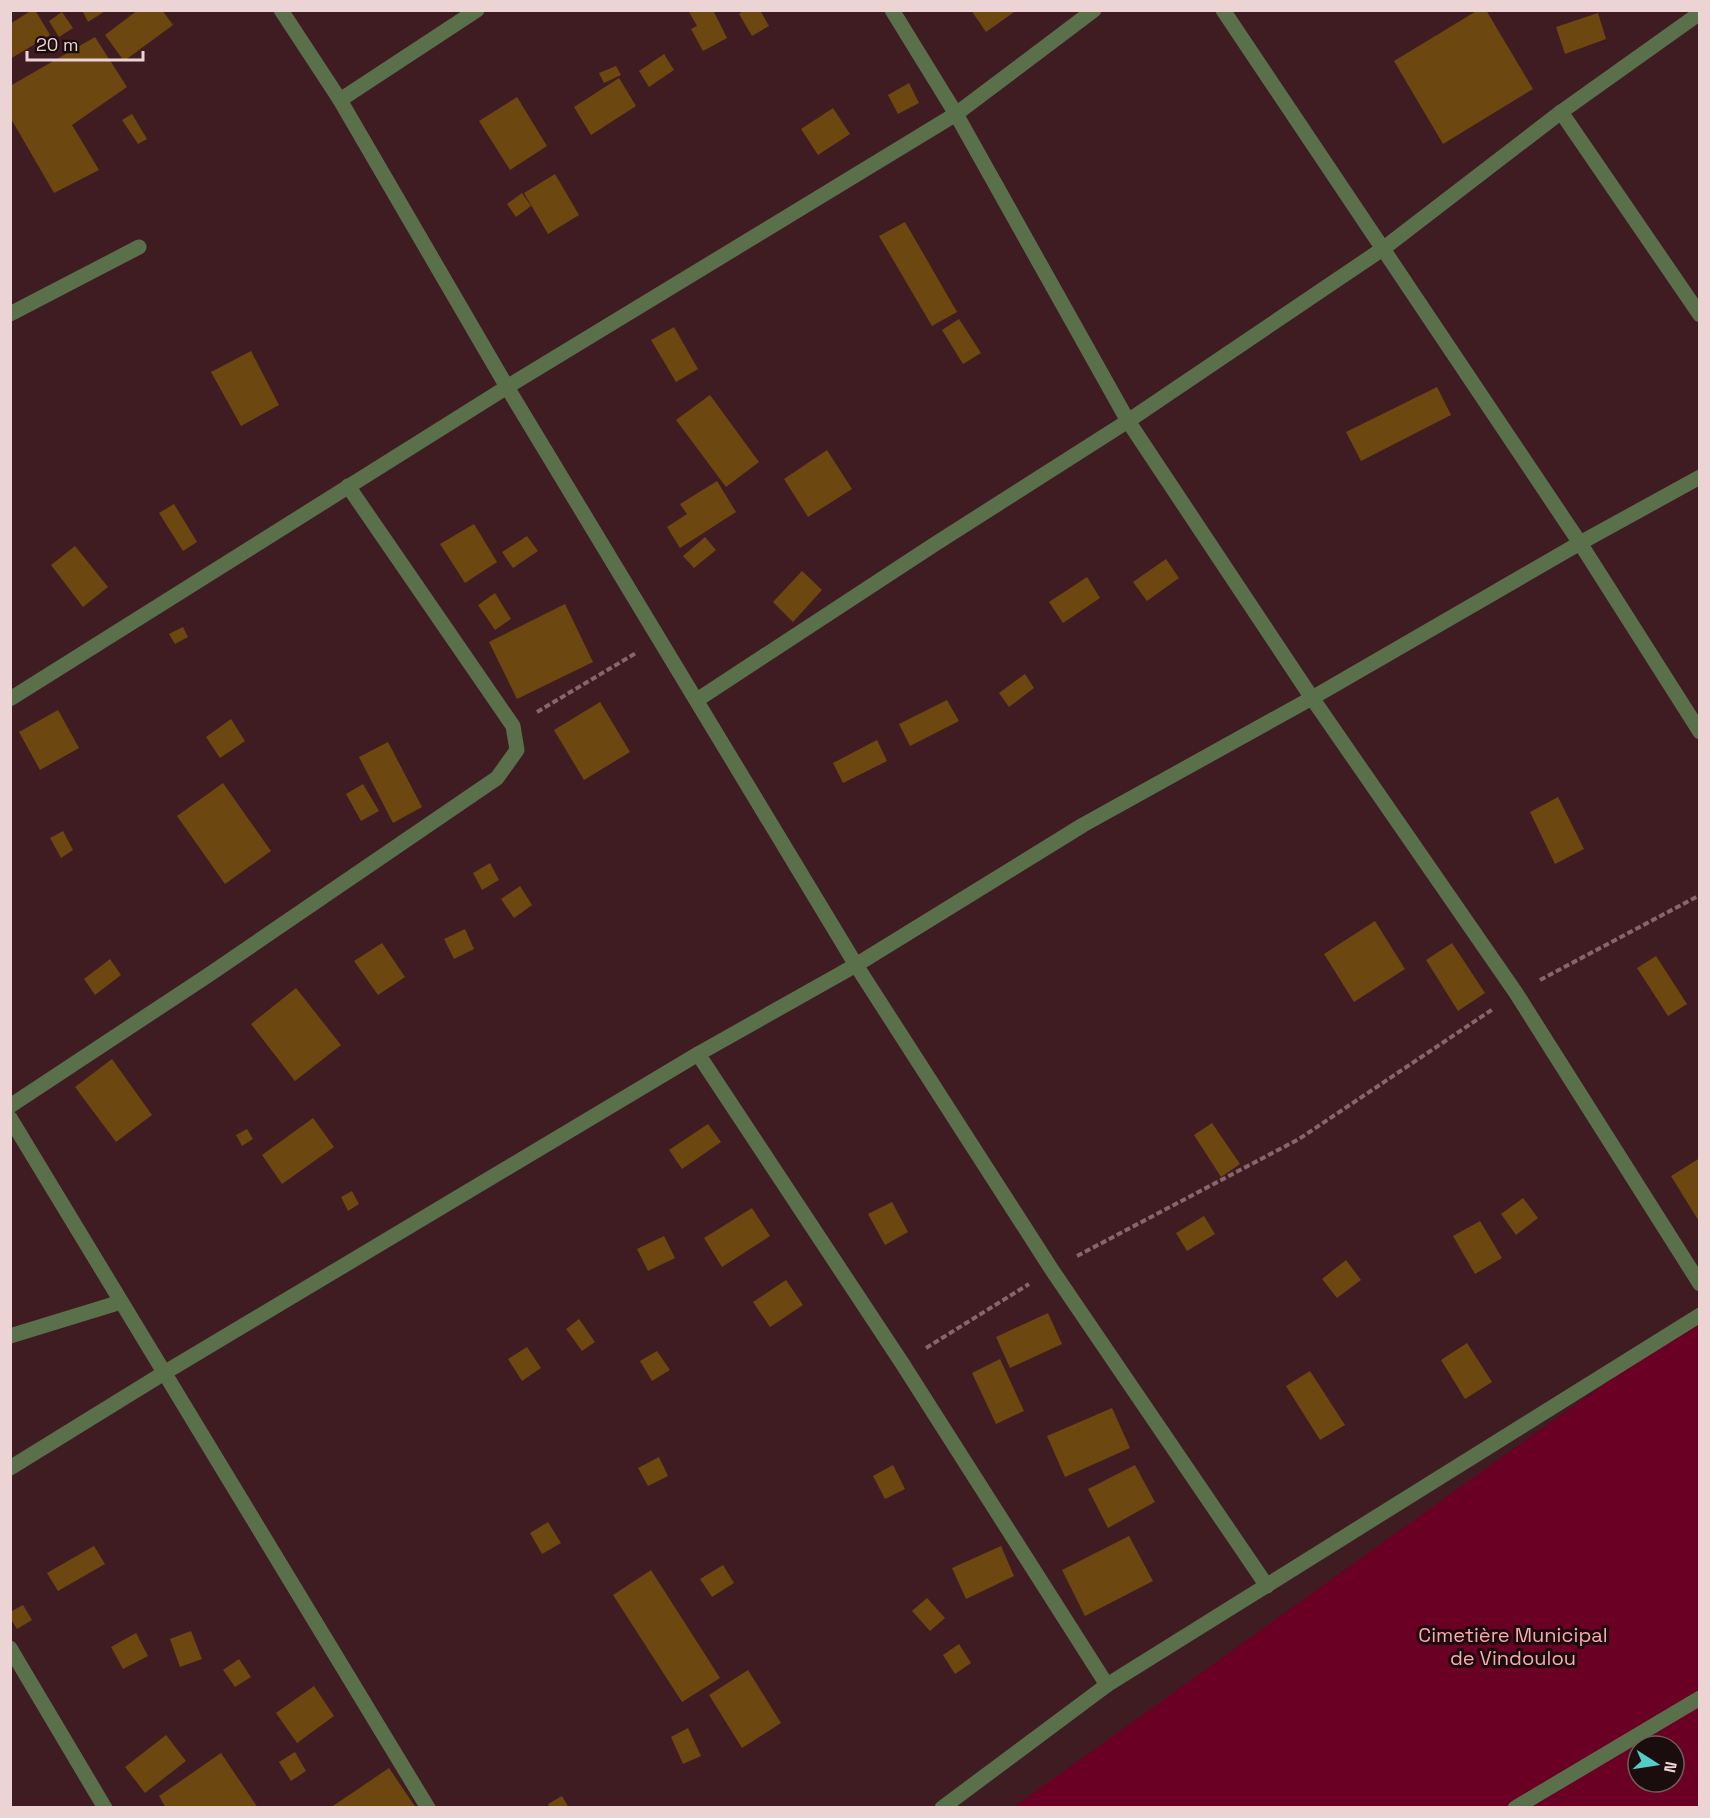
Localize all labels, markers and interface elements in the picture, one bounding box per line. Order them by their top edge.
scale bar [27,24,142,62]
text: 20 m [36,33,79,56]
park label: Cimetière Municipal de Vindoulou [1418,1622,1608,1671]
north arrow [1626,1734,1686,1794]
text: N [1659,1760,1682,1774]

